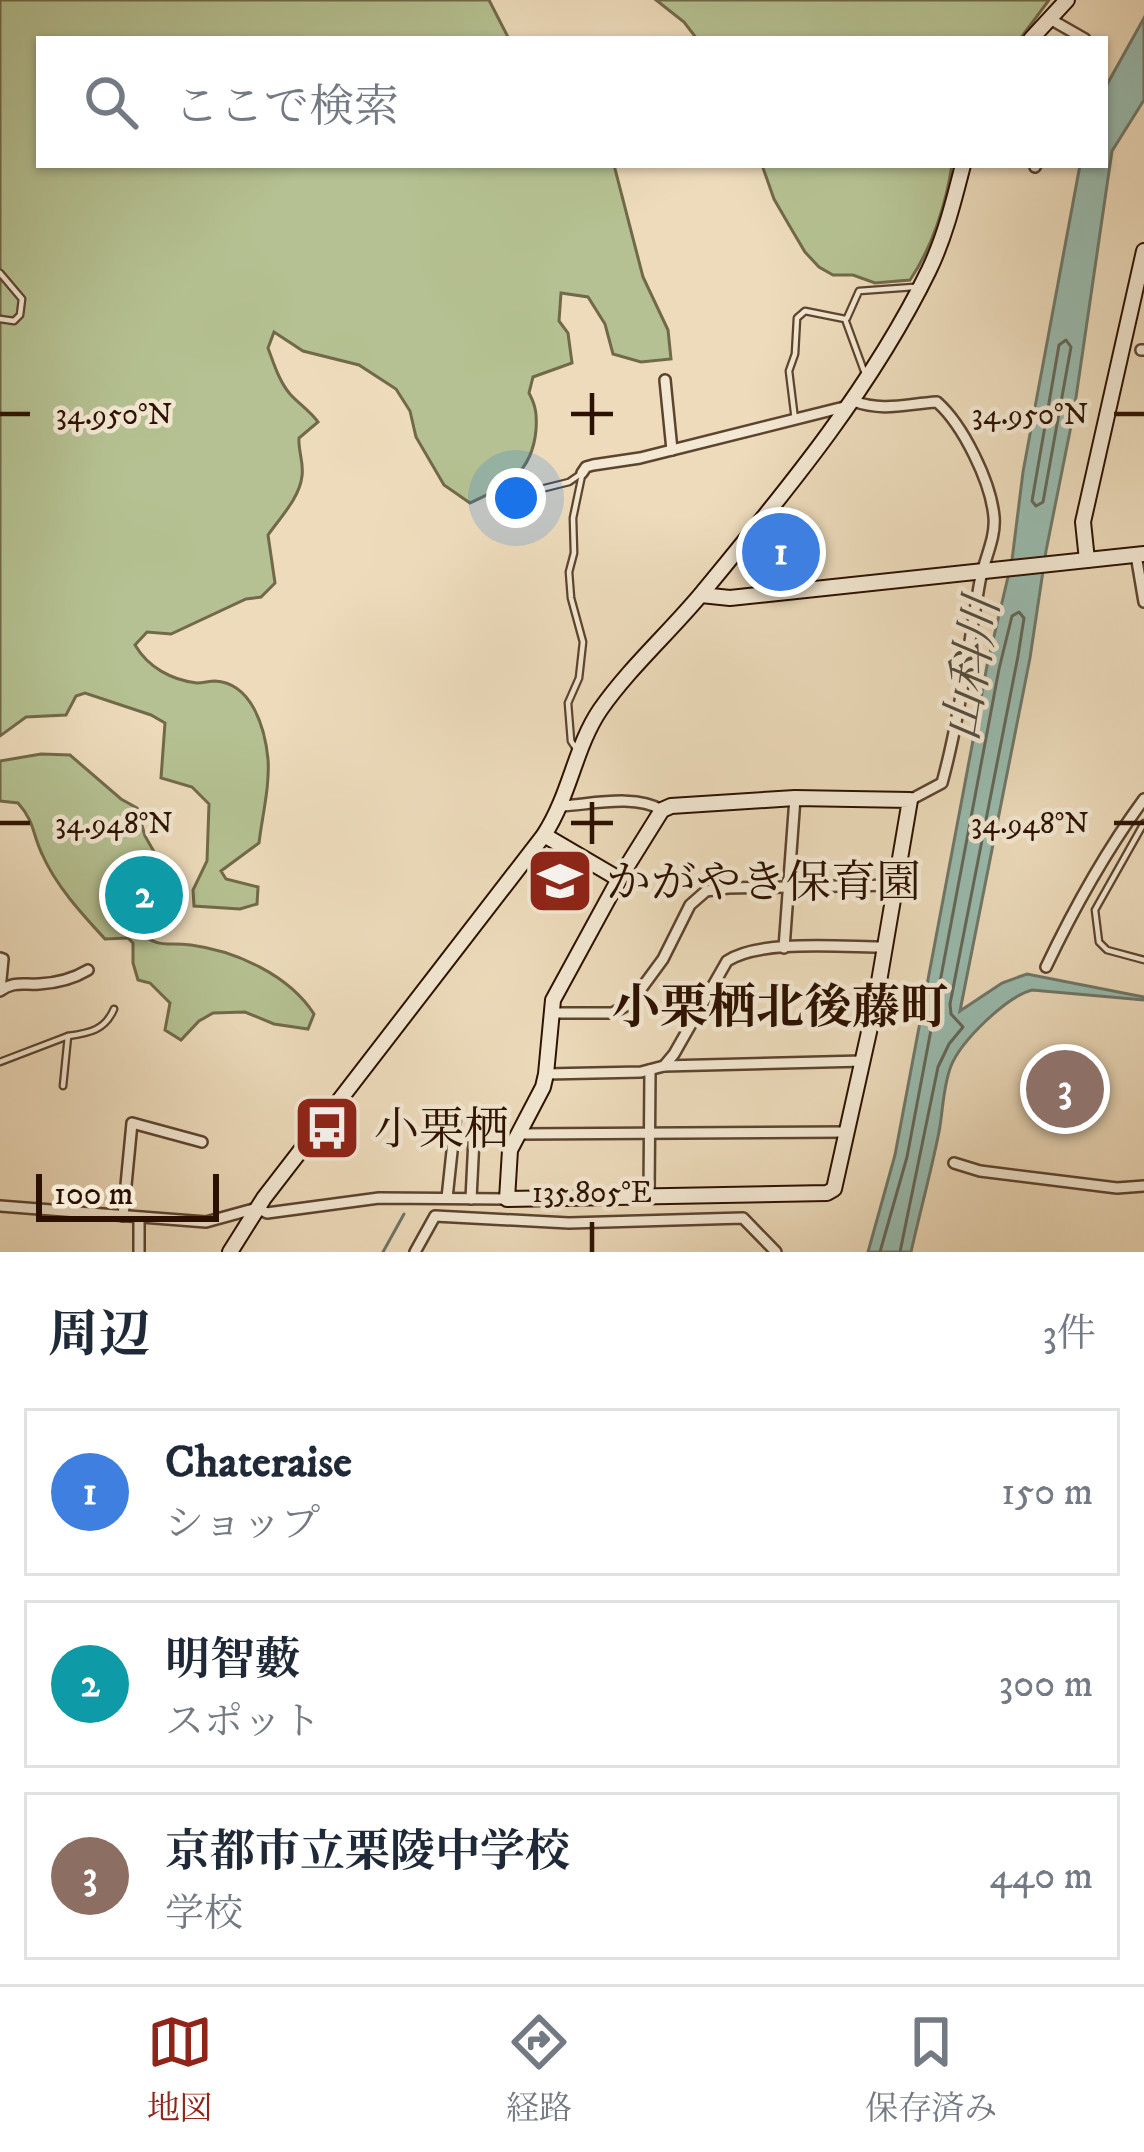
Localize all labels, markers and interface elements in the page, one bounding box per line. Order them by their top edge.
search box [36,36,1108,168]
icon: search [78,69,144,135]
text: ここで検索 [174,80,399,136]
text: 34.950°N [56,397,172,434]
text: 34.950°N [972,397,1088,434]
your location [486,468,546,528]
pin: 1 [742,507,820,597]
water label: 山科川 [932,589,1015,745]
text: 34.948°N [55,806,173,843]
text: 34.948°N [971,806,1089,843]
school or university icon: かがやき保育園 [525,846,595,916]
pin: 2 [105,850,183,940]
place label: かがやき保育園 [606,856,921,912]
district label: 小栗栖北後藤町 [612,979,948,1039]
pin: 3 [1026,1044,1104,1134]
bus stop icon: 小栗栖 [292,1093,362,1163]
place label: 小栗栖 [374,1103,509,1159]
scale bar [36,1168,219,1221]
text: 100 m [54,1174,133,1215]
text: 135.805°E [532,1175,652,1212]
text: 周辺 [48,1304,150,1368]
text: 3件 [1042,1310,1096,1359]
text: Chateraise [165,1435,352,1491]
text: 1 [83,1468,97,1517]
text: 150 m [1001,1468,1093,1517]
text: ショップ [165,1500,320,1549]
text: 明智藪 [165,1633,300,1689]
text: 2 [80,1660,100,1709]
text: 300 m [999,1660,1093,1709]
text: スポット [165,1698,321,1747]
text: 京都市立栗陵中学校 [165,1825,570,1881]
text: 3 [83,1852,97,1901]
text: 440 m [989,1852,1093,1901]
text: 学校 [165,1890,243,1939]
tab: 地図 [147,2009,213,2130]
tab: 経路 [506,2009,572,2130]
tab: 保存済み [865,2009,997,2130]

